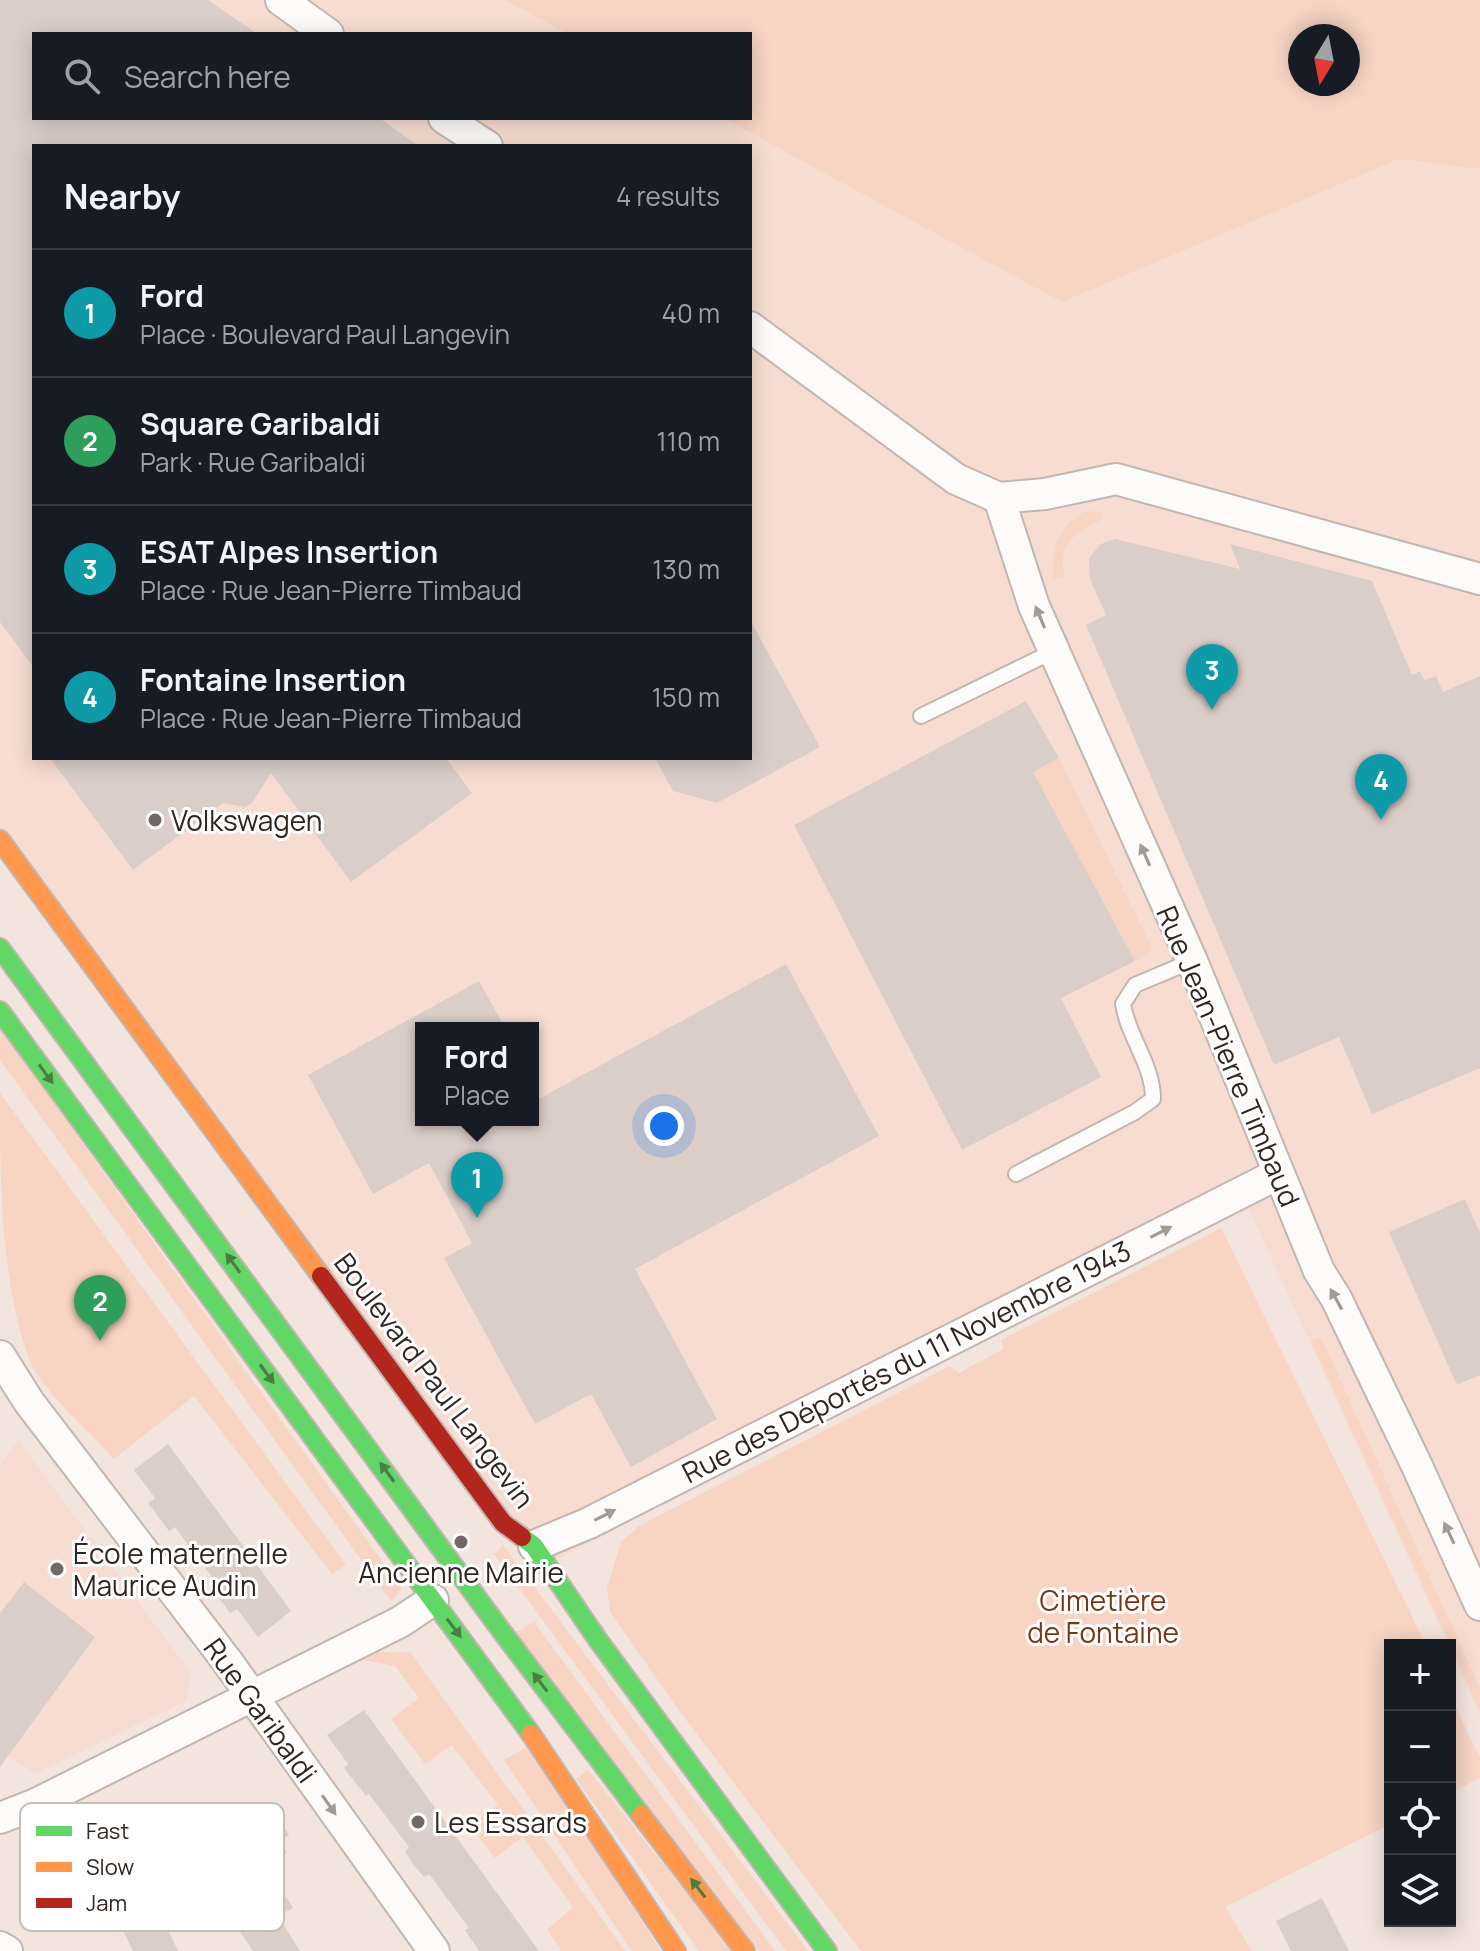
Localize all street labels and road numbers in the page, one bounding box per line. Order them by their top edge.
street label: Rue Jean-Pierre Timbaud [1148,900,1310,1212]
street label: Rue des Déportés du 11 Novembre 1943 [675,1231,1137,1491]
street label: Boulevard Paul Langevin [326,1245,544,1515]
street label: Rue Garibaldi [196,1630,326,1790]

